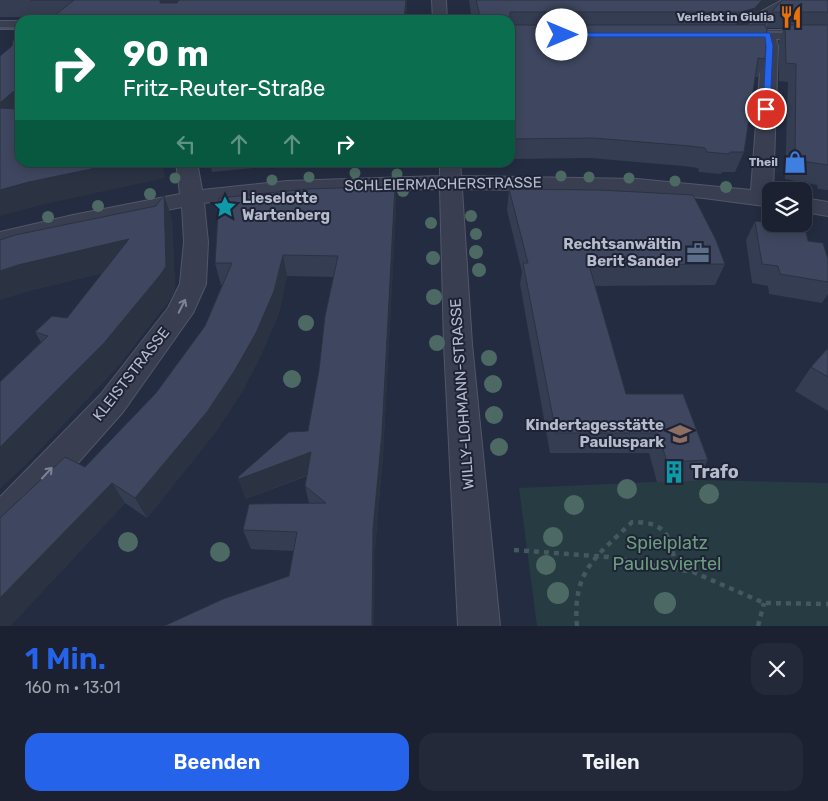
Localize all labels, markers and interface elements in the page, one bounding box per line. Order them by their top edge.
restaurant icon: Verliebt in Giulia [778,4,804,30]
position arrow [535,8,587,60]
place label: Verliebt in Giulia [677,10,774,24]
text: 90 m [123,33,209,75]
icon: right [40,35,105,100]
text: Fritz-Reuter-Straße [123,75,325,102]
pin [745,88,787,130]
icon: arrive [752,95,780,123]
icon: left [172,130,200,158]
icon: ahead [225,130,253,158]
icon: ahead [278,130,306,158]
icon: right [331,130,359,158]
shop icon: Theil [782,149,808,175]
place label: Theil [749,155,778,169]
street label: SCHLEIERMACHERSTRASSE [344,173,542,195]
map controls [762,182,812,232]
button: layers [762,182,812,232]
place label: Lieselotte Wartenberg [242,189,330,224]
place icon: Lieselotte Wartenberg [212,194,238,220]
place label: Rechtsanwältin Berit Sander [563,235,681,270]
office icon: Rechtsanwältin Berit Sander [685,240,711,266]
street label: WILLY-LOHMANN-STRASSE [446,298,478,490]
one-way arrow [177,299,187,314]
street label: KLEISTSTRASSE [89,324,173,424]
place label: Kindertagesstätte Pauluspark [525,416,664,451]
school or university icon: Kindertagesstätte Pauluspark [667,421,693,447]
building icon: Trafo [661,459,687,485]
place label: Trafo [691,461,739,483]
one-way arrow [41,467,53,480]
park label: Spielplatz Paulusviertel [613,532,721,575]
text: 1 Min. [25,641,106,677]
button: close [751,643,803,695]
text: 160 m · 13:01 [25,678,121,697]
button: Beenden [25,733,409,791]
button: Teilen [419,733,803,791]

